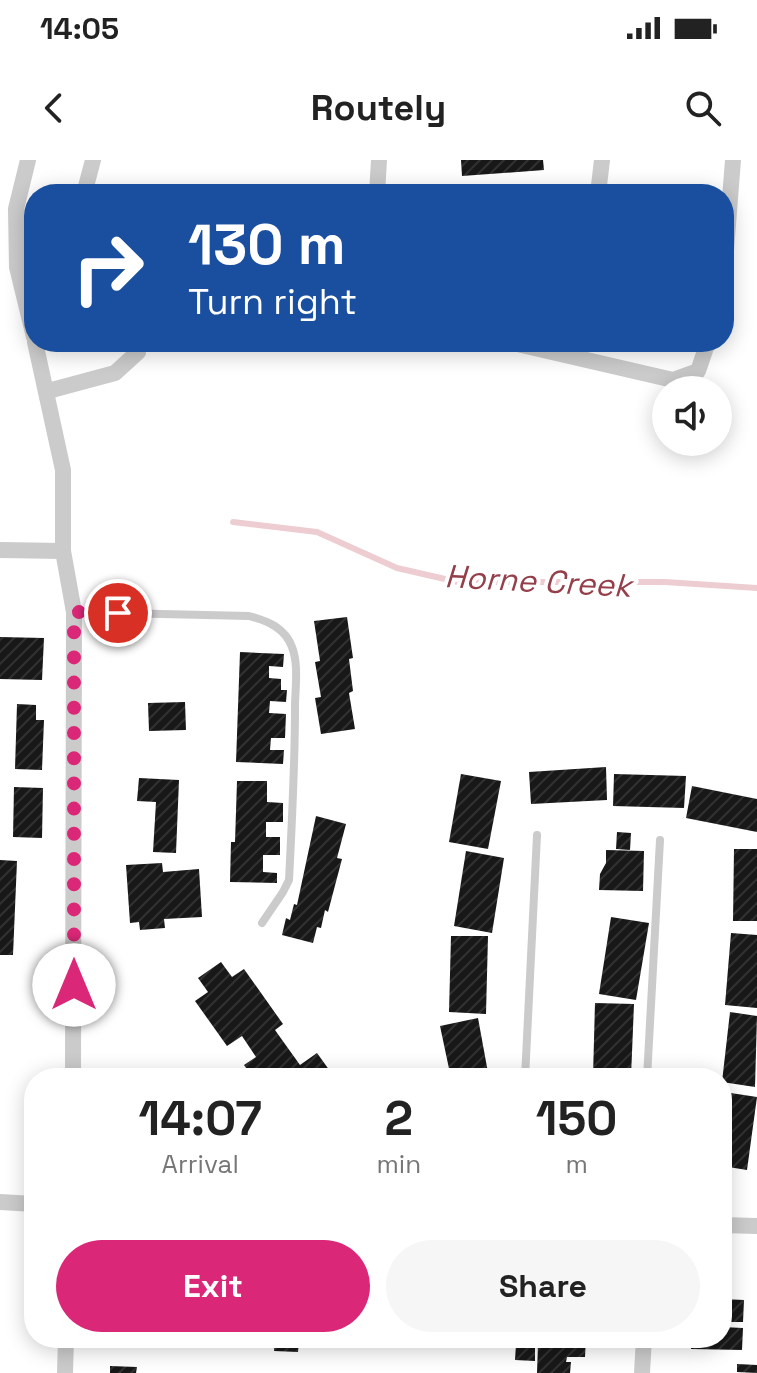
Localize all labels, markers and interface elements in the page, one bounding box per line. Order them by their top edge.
text: 14:05 [40,9,119,48]
text: Routely [311,85,446,131]
icon: back [32,86,76,130]
icon: search [681,86,725,130]
text: 130 m [188,209,346,280]
icon: right [56,216,160,320]
text: Turn right [188,279,357,325]
map controls [652,376,732,456]
button: sound [652,376,732,456]
water label: Horne Creek [444,556,636,606]
pin [84,579,152,647]
icon: arrive [96,591,140,635]
position arrow [32,943,116,1027]
text: 14:07 [139,1088,262,1149]
text: 2 [385,1088,413,1149]
text: 150 [536,1088,617,1149]
text: Arrival [162,1147,239,1181]
text: min [376,1147,421,1181]
text: m [565,1147,588,1181]
button: Exit [56,1240,370,1332]
button: Share [386,1240,700,1332]

